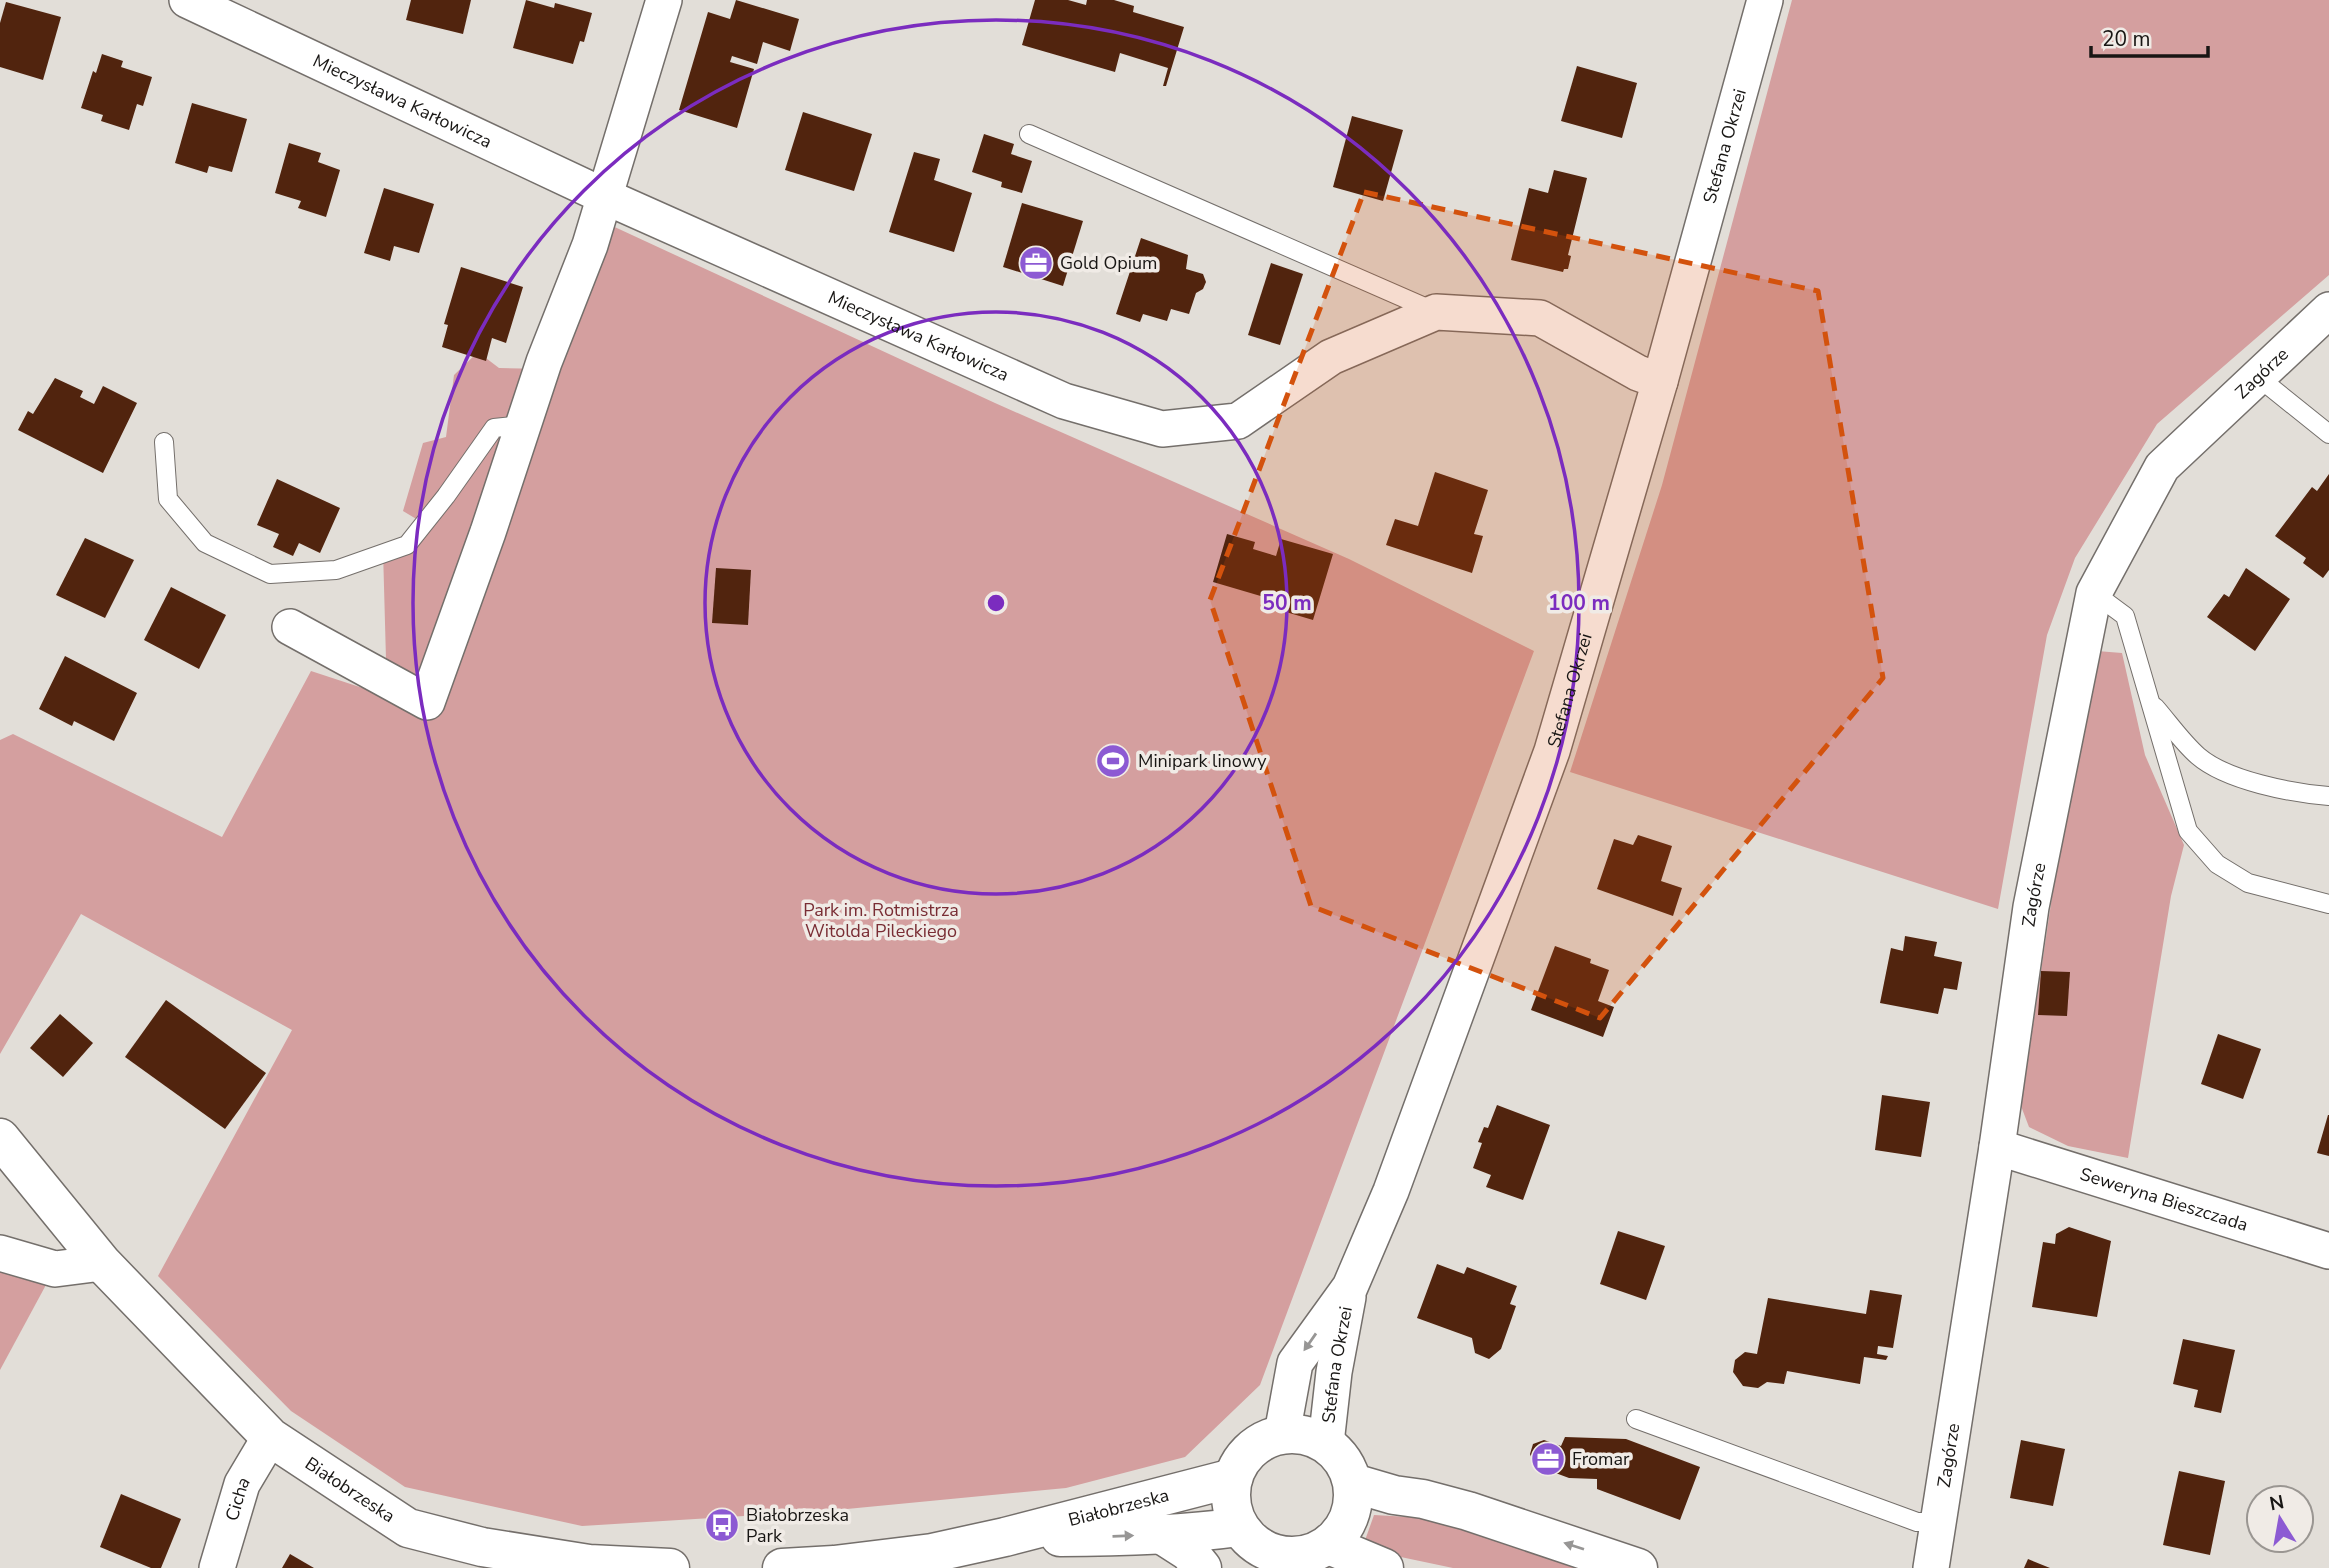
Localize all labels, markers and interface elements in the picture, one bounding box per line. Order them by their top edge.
scale bar [2091,14,2208,58]
text: 20 m [2102,25,2151,53]
street label: Mieczysława Karłowicza [309,49,496,154]
street label: Stefana Okrzei [1697,86,1752,206]
office icon: Gold Opium [1017,244,1055,282]
place label: Gold Opium [1060,251,1157,275]
street label: Mieczysława Karłowicza [824,285,1012,387]
street label: Zagórze [2230,342,2294,404]
text: 50 m [1262,589,1312,617]
text: 100 m [1548,589,1610,617]
centre of rings [984,591,1008,615]
street label: Stefana Okrzei [1542,630,1598,750]
sports icon: Minipark linowy [1094,742,1132,780]
place label: Minipark linowy [1138,749,1267,773]
street label: Zagórze [2016,861,2052,928]
park label: Park im. Rotmistrza Witolda Pileckiego [803,898,959,943]
street label: Seweryna Bieszczada [2077,1162,2251,1237]
street label: Stefana Okrzei [1316,1304,1358,1424]
one-way arrow [1303,1333,1317,1351]
street label: Zagórze [1932,1422,1966,1489]
office icon: Fromar [1529,1440,1567,1478]
place label: Fromar [1572,1447,1630,1471]
street label: Białobrzeska [300,1451,400,1528]
street label: Cicha [220,1472,256,1524]
street label: Białobrzeska [1066,1483,1172,1532]
north arrow [2245,1484,2315,1554]
text: N [2267,1489,2286,1517]
place label: Białobrzeska Park [746,1503,849,1548]
bus stop icon: Białobrzeska Park [703,1506,741,1544]
one-way arrow [1112,1531,1134,1542]
one-way arrow [1563,1540,1584,1551]

